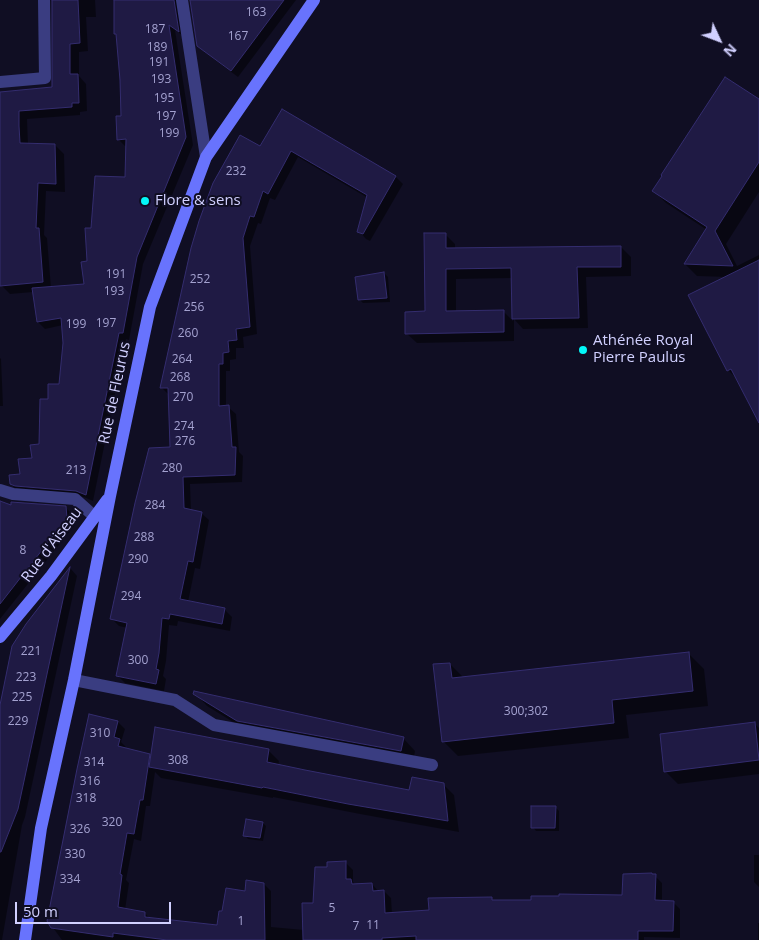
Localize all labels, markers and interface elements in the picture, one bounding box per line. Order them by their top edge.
house number: 163 [246,6,266,20]
north arrow [694,15,744,65]
house number: 187 [145,23,165,37]
house number: 167 [228,30,248,44]
text: N [720,40,741,61]
house number: 189 [147,41,167,55]
house number: 191 [149,56,169,70]
house number: 193 [151,73,171,87]
house number: 195 [154,92,174,106]
house number: 197 [156,110,176,124]
house number: 199 [159,127,179,141]
house number: 232 [226,165,246,179]
place label: Flore & sens [155,192,241,210]
marker: Flore & sens [139,195,151,207]
house number: 191 [106,268,126,282]
house number: 252 [190,273,210,287]
house number: 193 [104,285,124,299]
house number: 256 [184,301,204,315]
house number: 197 [96,317,116,331]
house number: 199 [66,318,86,332]
house number: 260 [178,327,198,341]
place label: Athénée Royal Pierre Paulus [593,332,693,367]
street label: Rue de Fleurus [95,340,135,446]
marker: Athénée Royal Pierre Paulus [577,344,589,356]
house number: 264 [172,353,192,367]
house number: 268 [170,371,190,385]
house number: 270 [173,391,193,405]
house number: 274 [174,420,194,434]
house number: 276 [175,435,195,449]
house number: 280 [162,462,182,476]
house number: 213 [66,464,86,478]
house number: 284 [145,499,165,513]
street label: Rue d'Aiseau [18,504,86,586]
house number: 288 [134,531,154,545]
house number: 8 [20,544,26,558]
house number: 290 [128,553,148,567]
house number: 294 [121,590,141,604]
house number: 221 [21,645,41,659]
house number: 300 [128,654,148,668]
house number: 223 [16,671,36,685]
house number: 225 [12,691,32,705]
house number: 300;302 [504,705,548,719]
house number: 229 [8,715,28,729]
house number: 310 [90,727,110,741]
house number: 308 [168,754,188,768]
house number: 314 [84,756,104,770]
house number: 316 [80,775,100,789]
house number: 318 [76,792,96,806]
house number: 320 [102,816,122,830]
house number: 326 [70,823,90,837]
house number: 330 [65,848,85,862]
house number: 334 [60,873,80,887]
scale bar [18,892,174,924]
text: 50 m [23,901,58,921]
house number: 5 [329,902,335,916]
house number: 1 [238,915,244,929]
house number: 11 [366,919,380,933]
house number: 7 [353,920,359,934]

